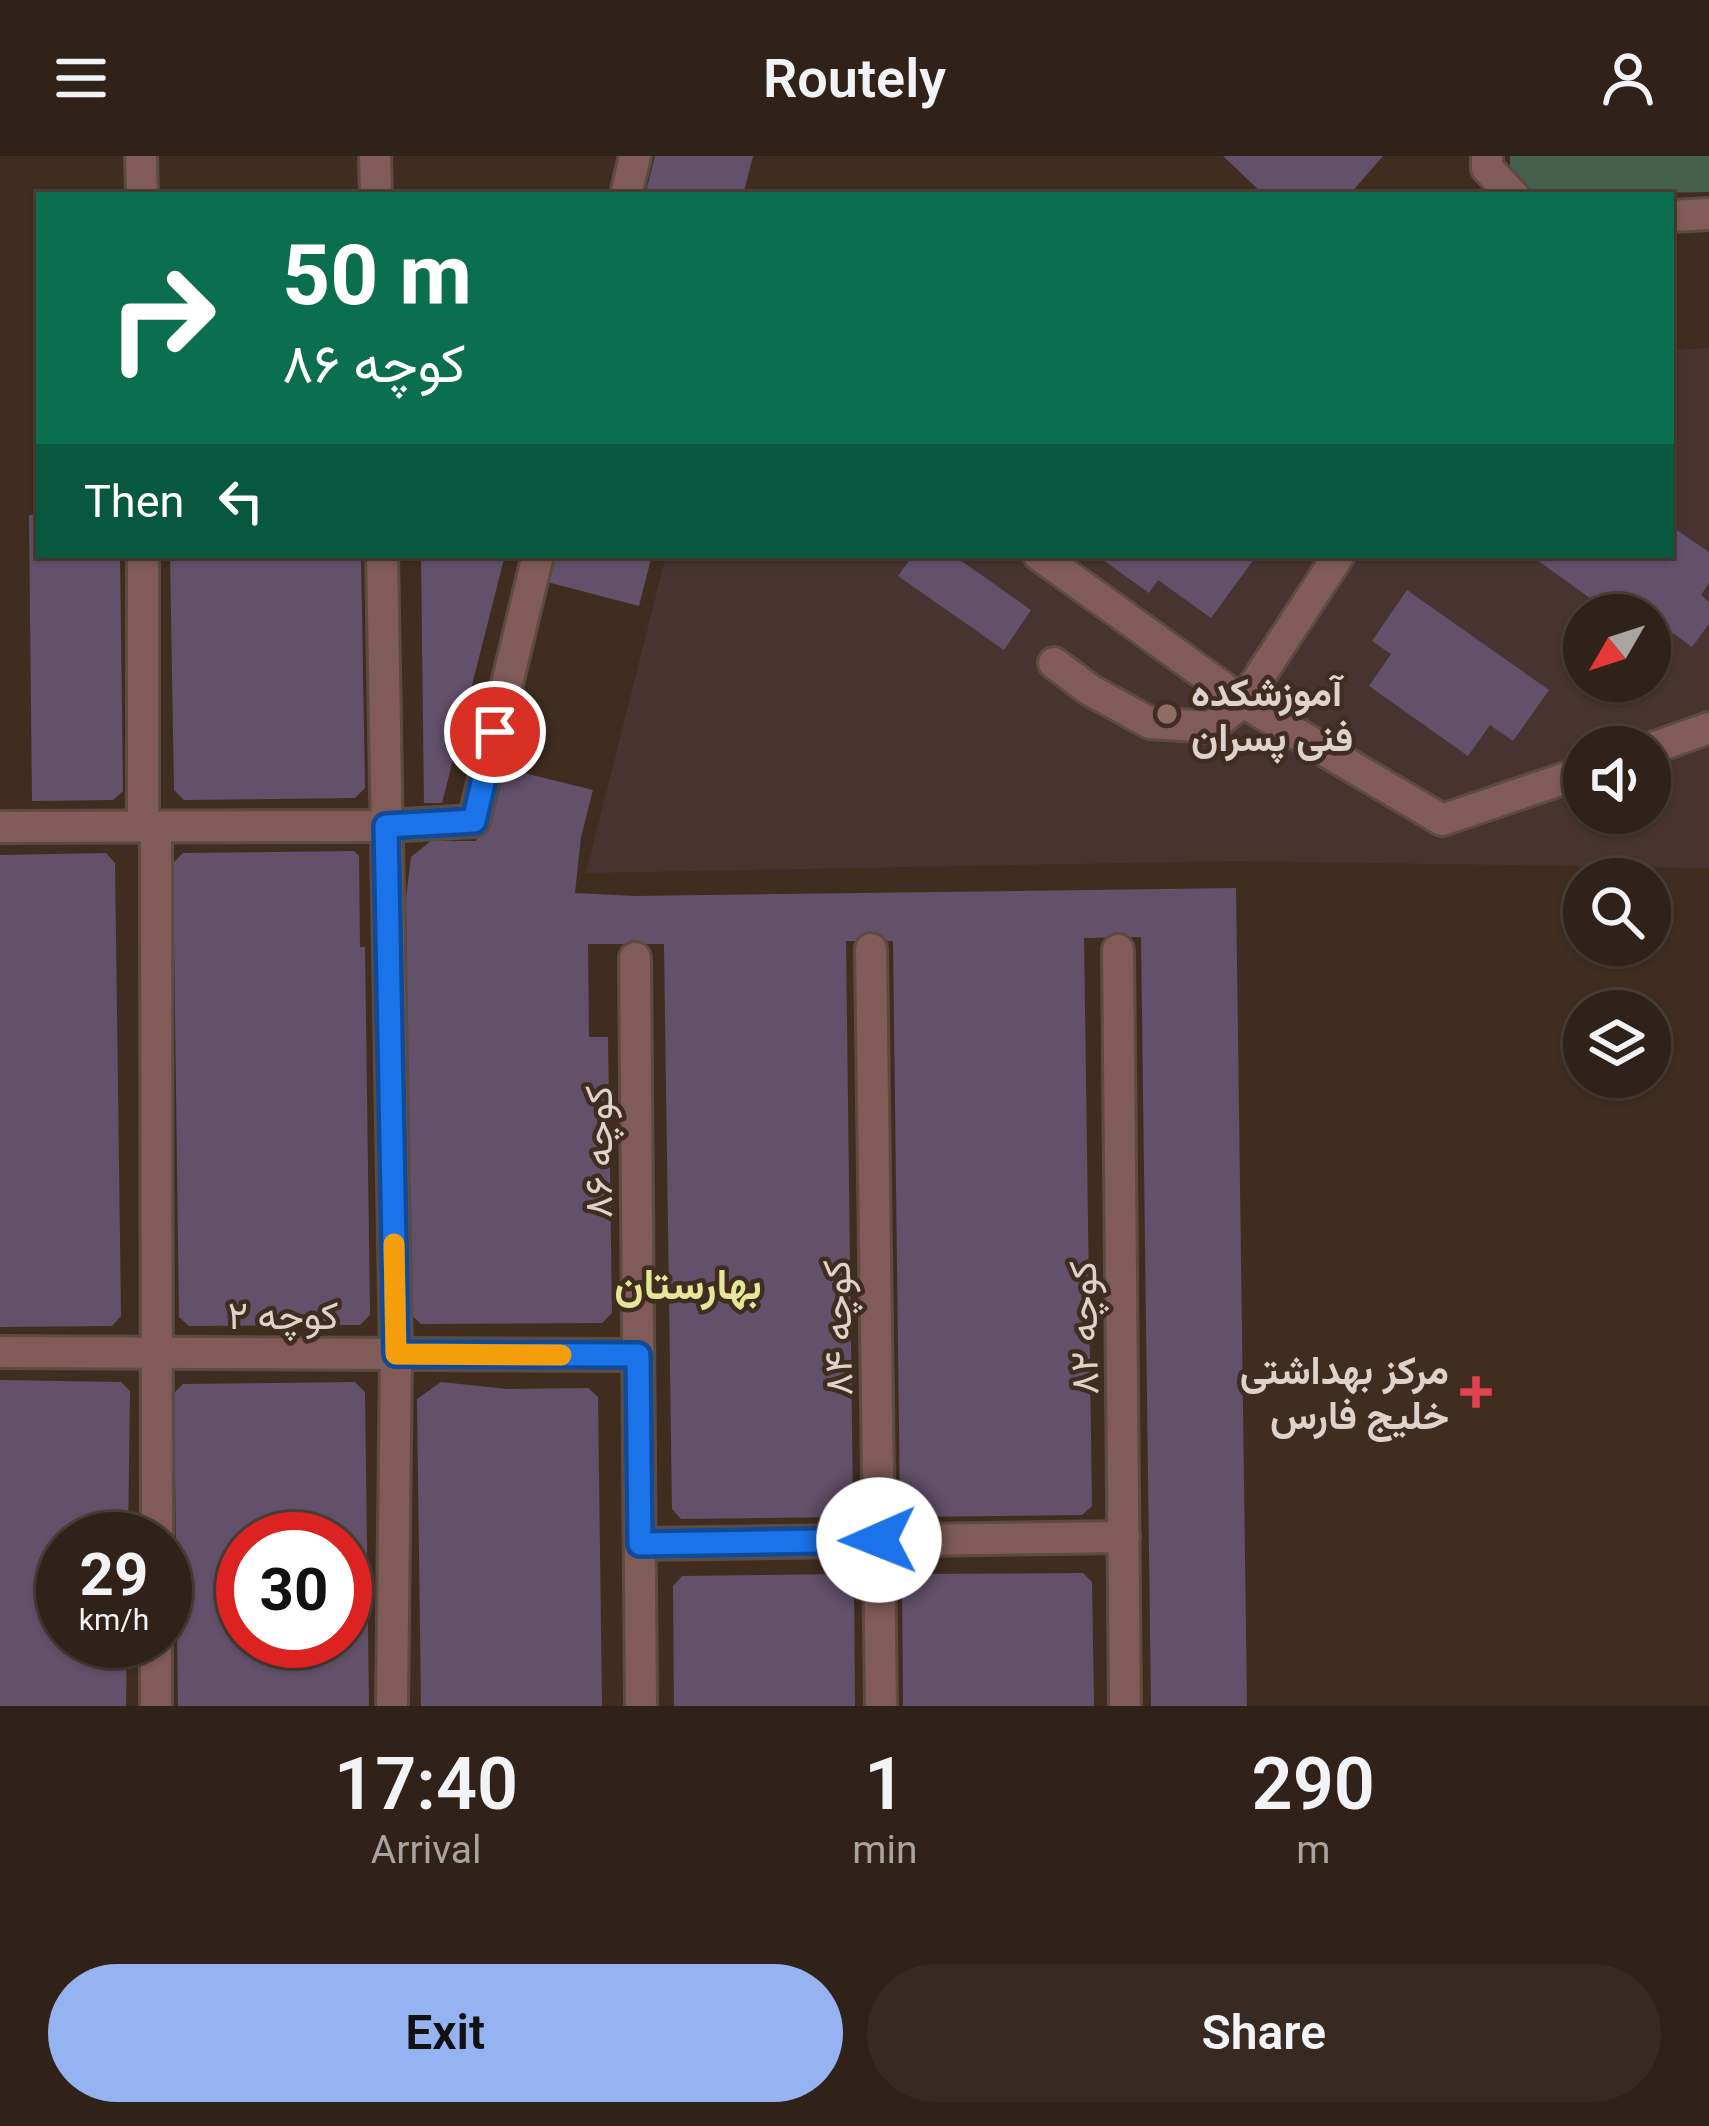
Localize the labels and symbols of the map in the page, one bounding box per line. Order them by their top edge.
north arrow [1563,594,1671,702]
place label: آموزشکده فنی پسران [1191,670,1353,764]
pin [444,681,546,783]
marker: آموزشکده فنی پسران [1154,701,1180,727]
street label: کوچه ۸۶ [576,1086,625,1218]
district label: بهارستان [614,1260,762,1311]
street label: کوچه ۸۴ [814,1260,865,1396]
street label: کوچه ۸۲ [1060,1260,1111,1395]
street label: کوچه ۲ [227,1293,339,1342]
place label: مرکز بهداشتی خلیج فارس [1240,1348,1449,1442]
marker: مرکز بهداشتی خلیج فارس [1460,1376,1492,1408]
position arrow [816,1477,942,1603]
speed limit sign: 30 [216,1512,372,1668]

